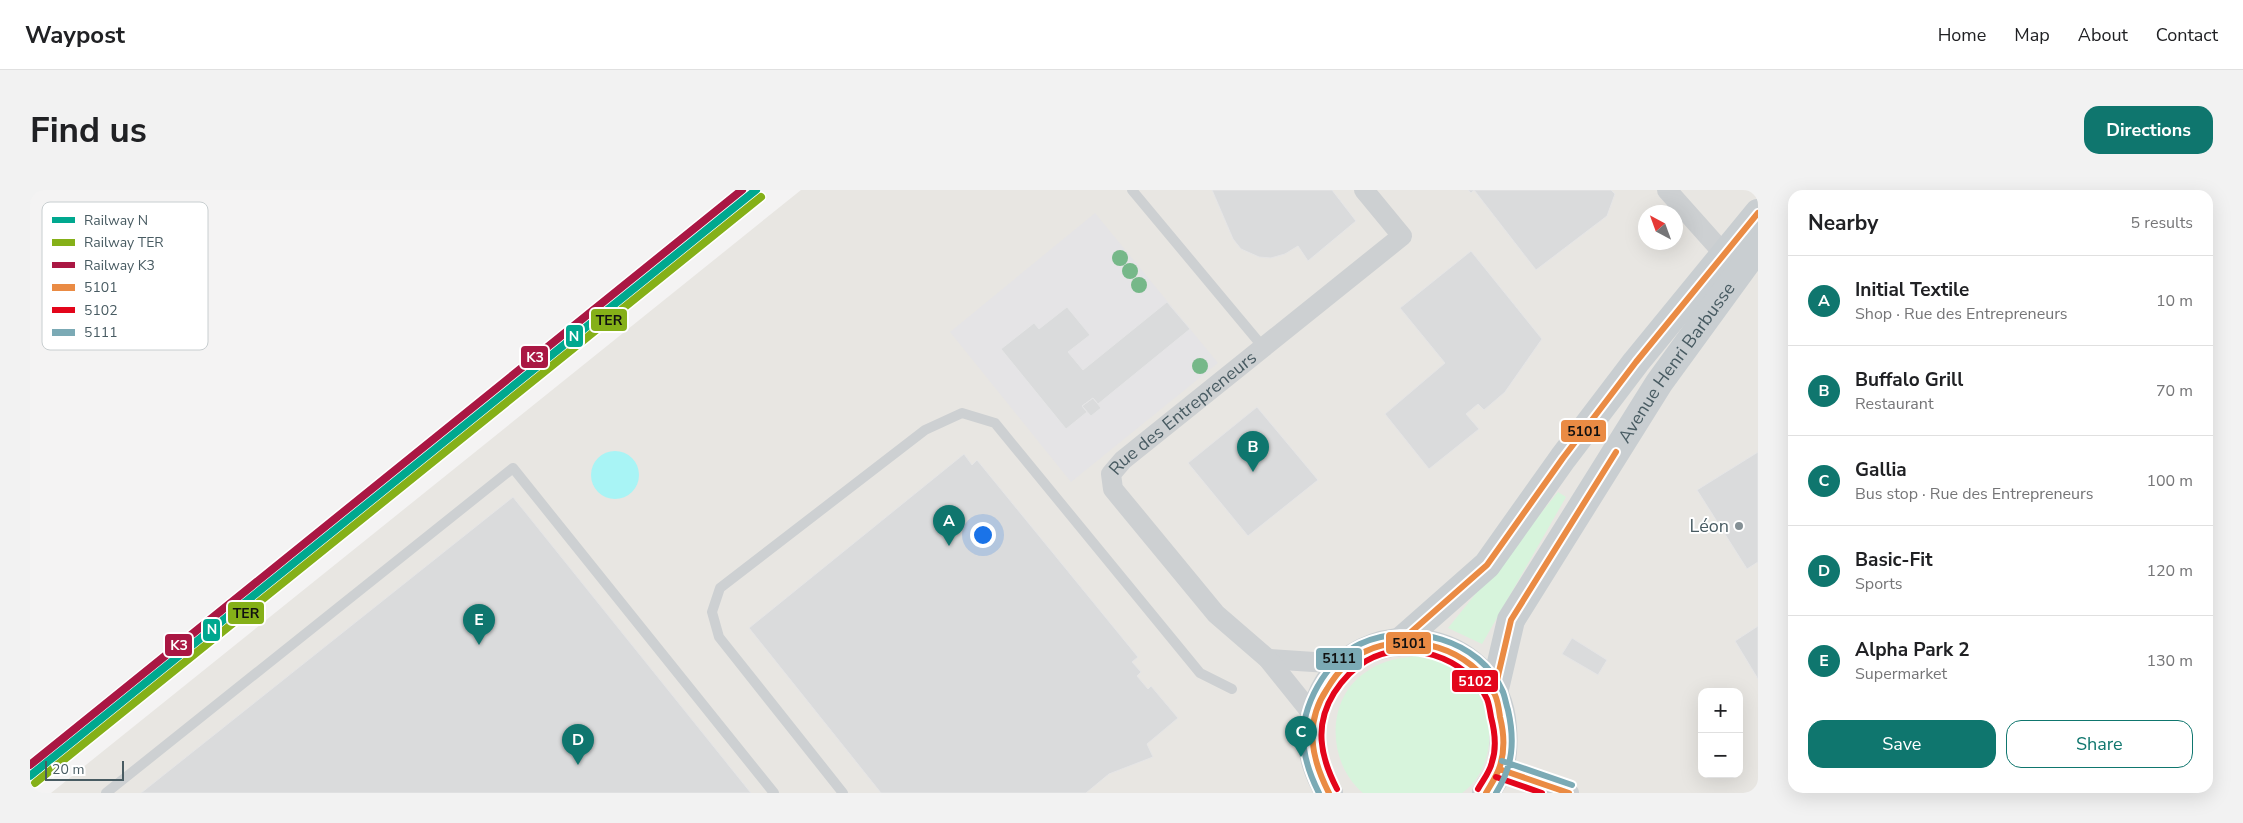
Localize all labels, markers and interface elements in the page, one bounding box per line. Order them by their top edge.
text: Waypost [25,19,125,51]
text: Home [1938,23,1986,47]
text: Map [2014,23,2050,47]
text: About [2078,23,2128,47]
text: Contact [2156,23,2218,47]
button: Directions [2084,106,2213,154]
text: Find us [30,107,147,154]
legend [42,202,208,350]
north arrow [1638,205,1683,250]
text: Nearby [1808,209,1878,237]
text: Railway N [84,211,148,230]
text: 5 results [2131,212,2193,234]
text: Railway TER [84,233,164,252]
text: Railway K3 [84,256,155,275]
street label: Avenue Henri Barbusse [1612,277,1740,448]
text: Initial Textile [1855,277,1969,303]
text: 5101 [84,278,118,297]
text: A [1818,290,1830,312]
text: 10 m [2156,290,2193,312]
text: 5102 [84,301,118,320]
text: Shop · Rue des Entrepreneurs [1855,303,2068,325]
line badge: TER [590,308,628,332]
text: TER [596,311,623,330]
text: 5111 [84,323,118,342]
line badge: N [565,324,584,348]
text: N [569,327,579,346]
line badge: K3 [520,345,549,369]
street label: Rue des Entrepreneurs [1103,346,1261,480]
text: K3 [526,348,544,367]
text: Buffalo Grill [1855,367,1963,393]
text: B [1818,380,1830,402]
text: 70 m [2156,380,2193,402]
text: Restaurant [1855,393,1934,415]
line badge: 5101 [1560,419,1607,443]
text: 5101 [1567,422,1601,441]
pin: B [1237,431,1269,472]
text: Gallia [1855,457,1907,483]
text: C [1819,470,1829,492]
text: 100 m [2146,470,2193,492]
text: Bus stop · Rue des Entrepreneurs [1855,483,2093,505]
pin: A [933,505,965,546]
place label: Léon [1690,514,1729,538]
marker: Léon [1733,520,1745,532]
your location [970,522,996,548]
text: Basic-Fit [1855,547,1932,573]
text: D [1818,560,1830,582]
text: 120 m [2146,560,2193,582]
text: Sports [1855,573,1903,595]
line badge: TER [227,601,265,625]
text: TER [233,604,260,623]
pin: E [463,604,495,645]
line badge: N [202,618,221,642]
text: N [207,620,217,639]
line badge: 5101 [1385,631,1432,655]
line badge: K3 [164,633,193,657]
text: 5101 [1392,634,1426,653]
text: K3 [170,636,188,655]
text: Alpha Park 2 [1855,637,1970,663]
line badge: 5111 [1315,647,1363,671]
text: 5111 [1322,649,1356,668]
text: E [1819,650,1829,672]
text: 130 m [2146,650,2193,672]
text: Supermarket [1855,663,1947,685]
line badge: 5102 [1451,669,1499,693]
text: 5102 [1458,672,1492,691]
map controls [1698,688,1743,778]
button: + [1698,688,1743,733]
pin: C [1285,716,1317,757]
button: Save [1808,720,1996,768]
button: Share [2006,720,2193,768]
pin: D [562,724,594,765]
button: − [1698,733,1743,778]
scale bar [45,758,124,781]
text: 20 m [52,760,84,779]

